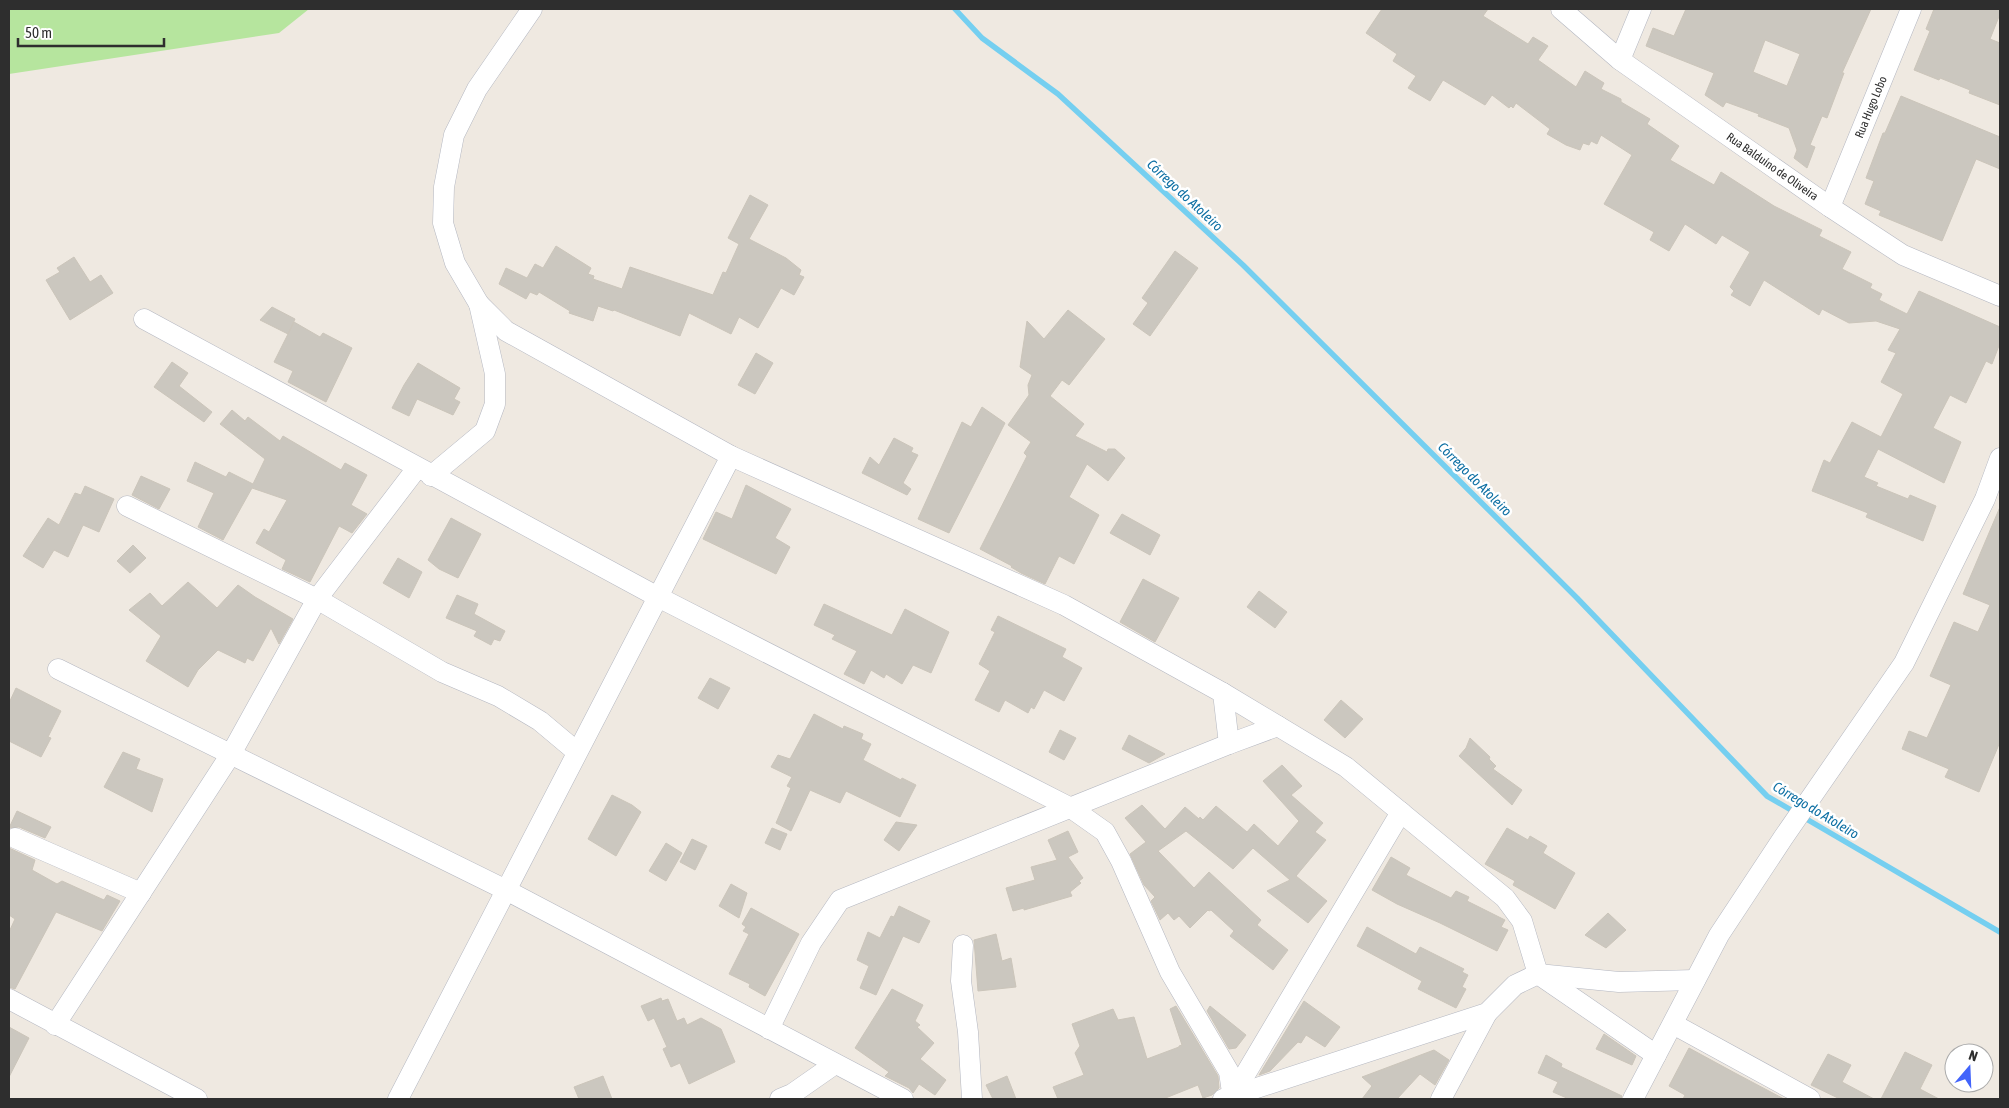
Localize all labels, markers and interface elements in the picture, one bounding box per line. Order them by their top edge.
scale bar [18,15,164,47]
text: 50 m [25,24,52,41]
street label: Rua Hugo Lobo [1852,74,1890,140]
street label: Rua Balduíno de Oliveira [1724,130,1821,204]
water label: Córrego do Atoleiro [1144,156,1226,234]
water label: Córrego do Atoleiro [1435,439,1515,519]
water label: Córrego do Atoleiro [1770,778,1862,842]
north arrow [1944,1043,1994,1093]
text: N [1967,1047,1980,1065]

